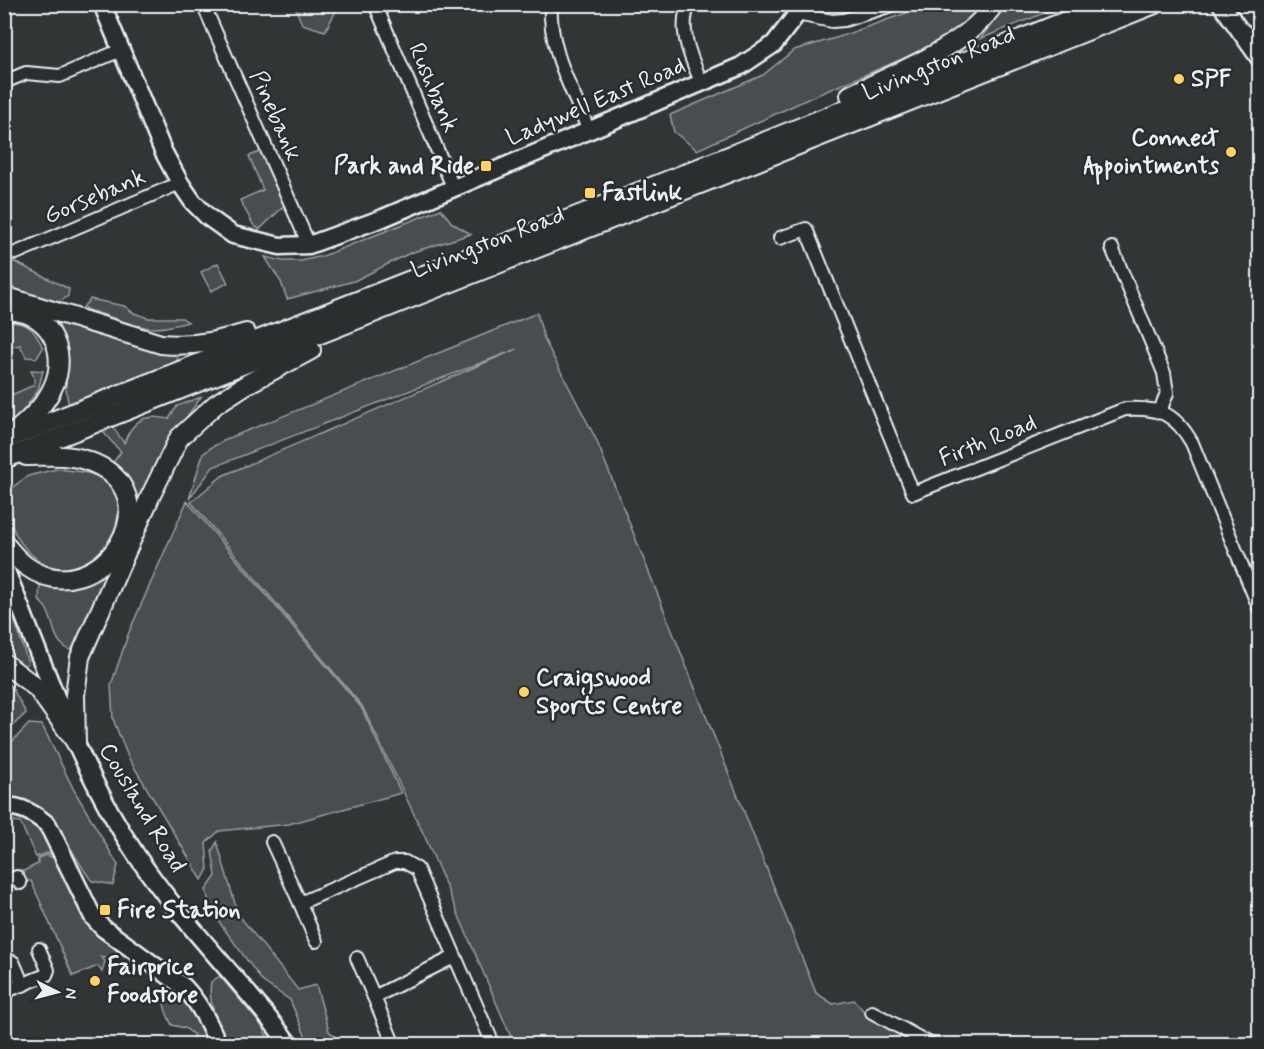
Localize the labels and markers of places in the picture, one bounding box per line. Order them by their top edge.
place label: SPF [1191,64,1232,95]
marker: SPF [1172,72,1186,86]
place label: Connect Appointments [1084,123,1219,185]
marker: Connect Appointments [1224,145,1238,159]
place label: Park and Ride [334,151,474,182]
marker: Park and Ride [479,159,493,173]
place label: Fastlink [602,178,683,209]
marker: Fastlink [583,186,597,200]
place label: Craigswood Sports Centre [536,663,683,722]
marker: Craigswood Sports Centre [517,685,531,699]
place label: Fire Station [117,895,241,926]
marker: Fire Station [98,903,112,917]
place label: Fairprice Foodstore [107,952,198,1011]
marker: Fairprice Foodstore [88,974,102,988]

